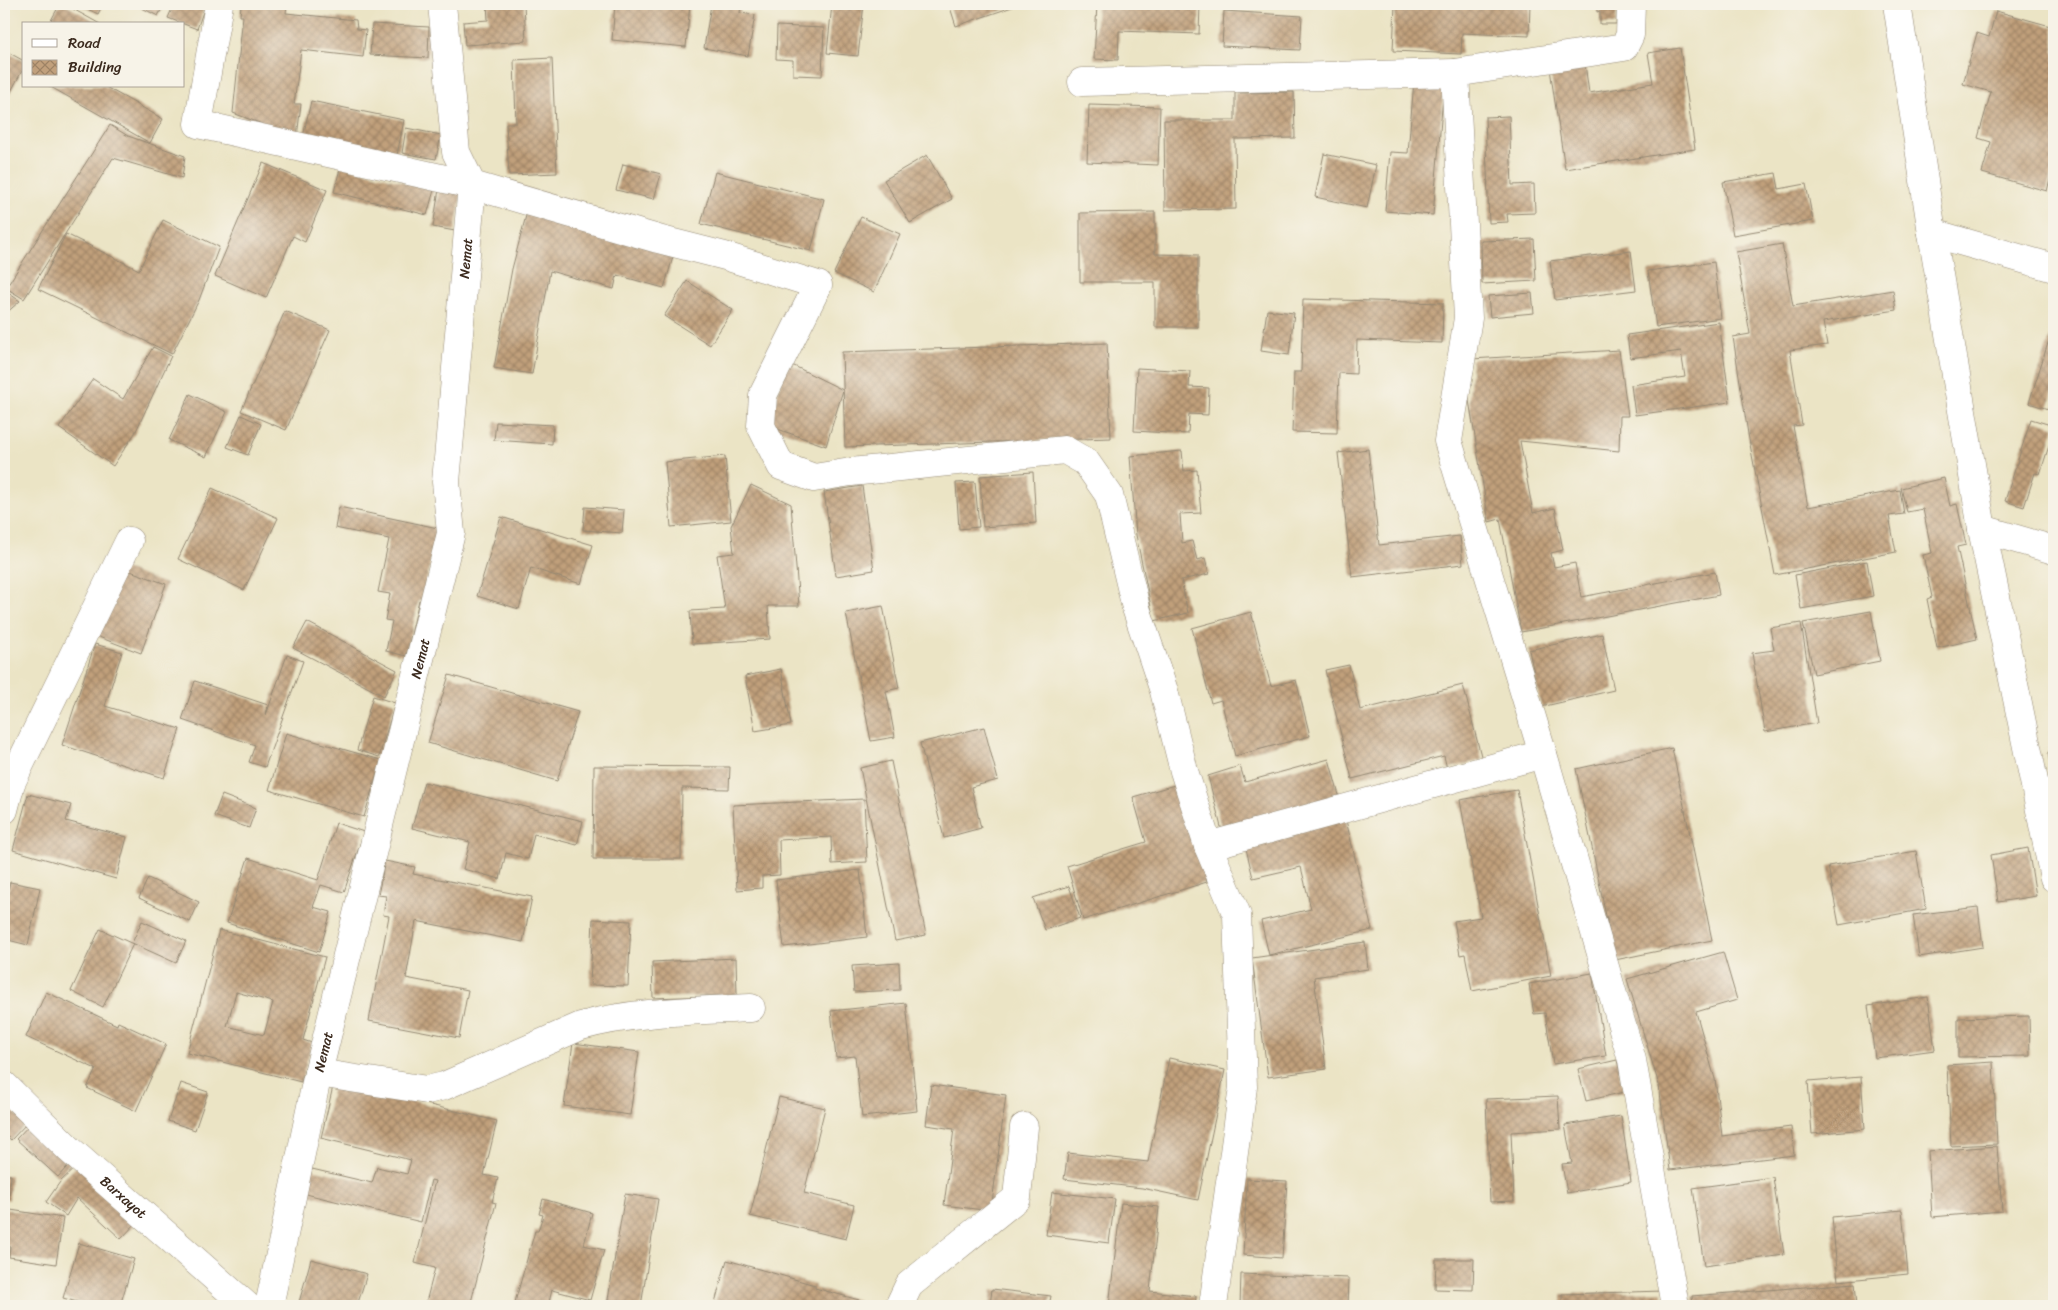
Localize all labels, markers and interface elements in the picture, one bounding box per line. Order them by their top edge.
legend [22,22,185,88]
text: Road [68,30,101,56]
text: Building [68,54,122,80]
street label: Nemat [451,237,480,280]
street label: Nemat [403,636,437,681]
street label: Nemat [306,1029,340,1075]
street label: Barxayot [94,1169,153,1225]

